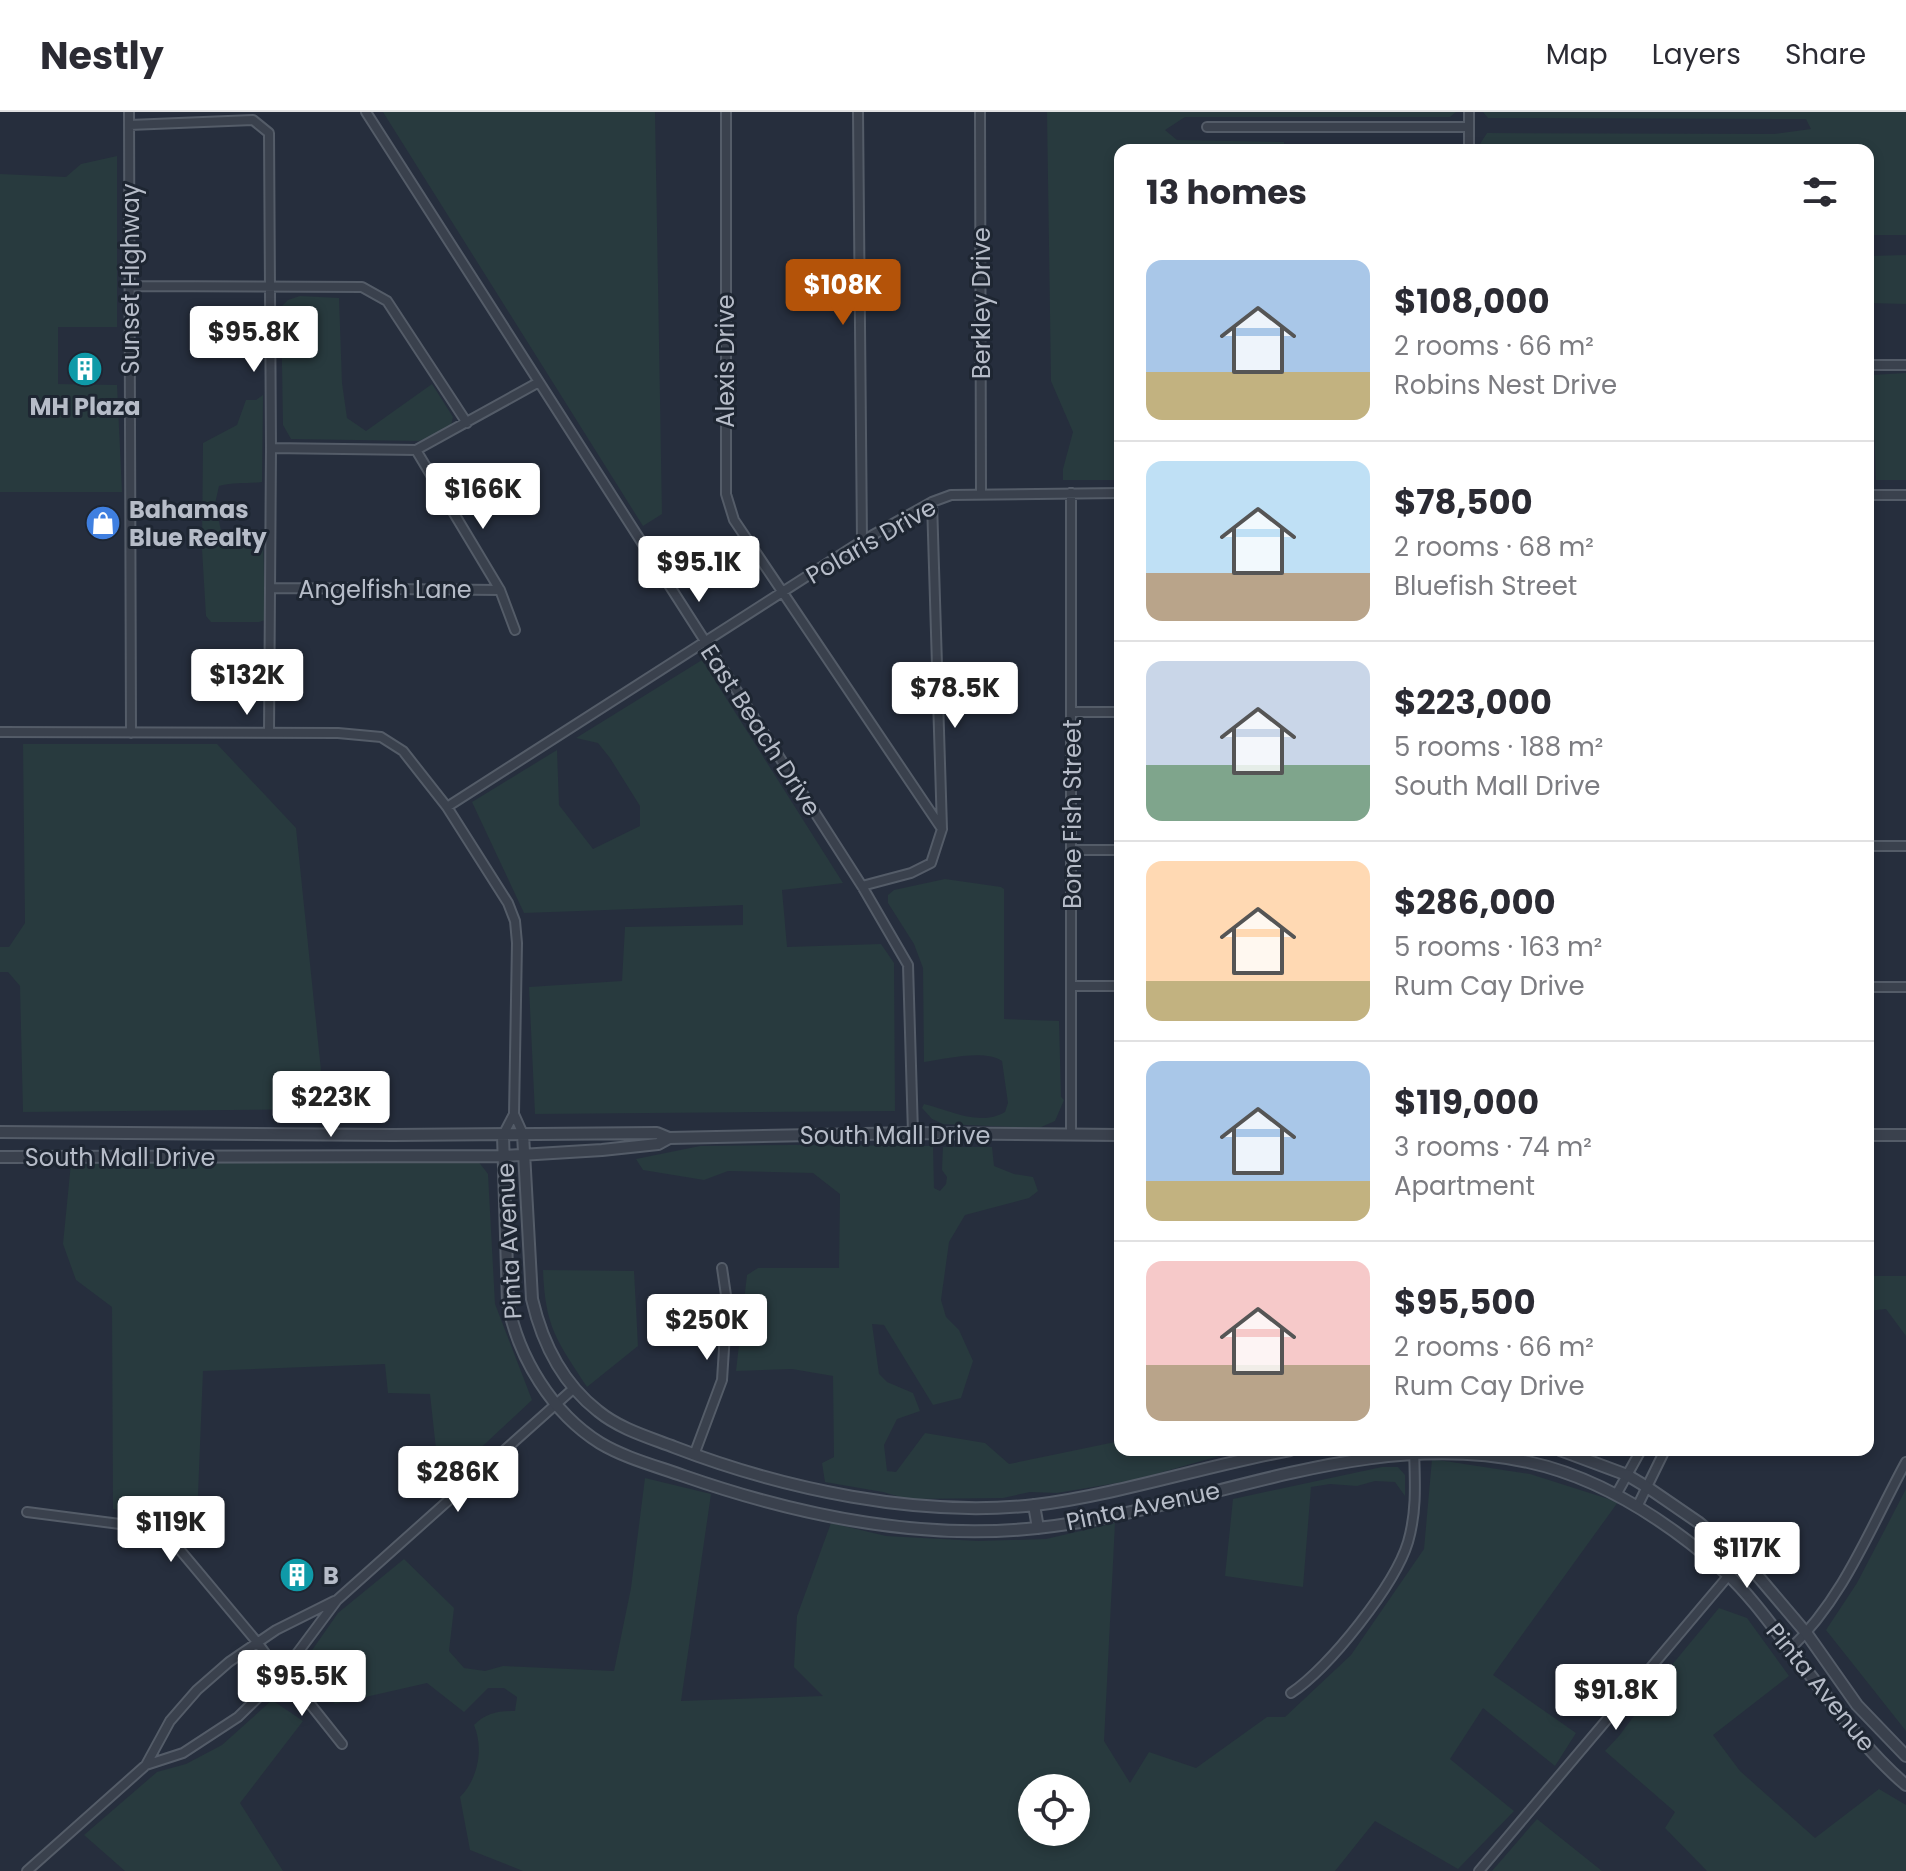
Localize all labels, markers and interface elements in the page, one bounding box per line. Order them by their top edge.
text: Nestly [40,29,164,82]
text: Map [1546,35,1608,74]
text: Layers [1652,35,1741,74]
text: Share [1785,35,1866,74]
text: 13 homes [1146,168,1307,216]
icon: filters [1798,170,1842,214]
street label: Sunset Highway [114,183,147,374]
street label: Berkley Drive [965,227,998,379]
pin: $108K [787,259,899,327]
text: $108K [804,267,882,303]
text: $108,000 [1394,277,1550,325]
icon: home [1210,292,1306,388]
street label: Alexis Drive [709,294,742,428]
pin: $95.8K [189,306,319,374]
text: $95.8K [208,314,300,350]
text: 2 rooms · 66 m² [1394,328,1594,364]
building icon: MH Plaza [66,350,104,388]
text: Robins Nest Drive [1394,367,1617,403]
place label: MH Plaza [29,390,141,423]
pin: $166K [427,463,539,531]
text: $166K [444,471,522,507]
text: $78,500 [1394,478,1533,526]
street label: Polaris Drive [800,490,942,592]
place label: Bahamas Blue Realty [129,493,267,554]
icon: home [1210,493,1306,589]
shop icon: Bahamas Blue Realty [84,504,122,542]
text: 2 rooms · 68 m² [1394,529,1594,565]
pin: $95.1K [634,536,764,604]
text: $95.1K [656,544,742,580]
text: Bluefish Street [1394,568,1577,604]
street label: Angelfish Lane [298,573,472,606]
street label: East Beach Drive [693,638,829,822]
pin: $132K [191,649,303,717]
text: $132K [209,657,285,693]
pin: $78.5K [890,662,1020,730]
text: $78.5K [910,670,1000,706]
text: $223,000 [1394,678,1552,726]
icon: home [1210,693,1306,789]
street label: Bone Fish Street [1056,719,1089,909]
text: 5 rooms · 188 m² [1394,729,1603,765]
text: South Mall Drive [1394,768,1600,804]
text: $286,000 [1394,878,1556,926]
icon: home [1210,893,1306,989]
text: 5 rooms · 163 m² [1394,929,1602,965]
text: Rum Cay Drive [1394,968,1585,1004]
pin: $223K [275,1071,387,1139]
text: $119,000 [1394,1078,1539,1126]
text: $223K [291,1079,371,1115]
icon: home [1210,1093,1306,1189]
street label: South Mall Drive [800,1119,990,1152]
text: 3 rooms · 74 m² [1394,1129,1592,1165]
street label: South Mall Drive [25,1141,215,1174]
street label: Pinta Avenue [488,1162,530,1320]
text: Apartment [1394,1168,1535,1204]
text: $95,500 [1394,1278,1536,1326]
icon: home [1210,1293,1306,1389]
pin: $250K [651,1294,763,1362]
text: $250K [665,1302,749,1338]
text: 2 rooms · 66 m² [1394,1329,1594,1365]
text: Rum Cay Drive [1394,1368,1585,1404]
pin: $286K [402,1446,514,1514]
text: $286K [416,1454,500,1490]
street label: Pinta Avenue [1063,1474,1223,1538]
pin: $119K [115,1496,227,1564]
text: $119K [136,1504,206,1540]
pin: $117K [1691,1522,1803,1590]
text: $117K [1713,1530,1781,1566]
building icon: B [278,1556,316,1594]
place label: B [323,1559,339,1592]
street label: Pinta Avenue [1759,1616,1883,1758]
pin: $95.5K [237,1650,367,1718]
text: $95.5K [256,1658,348,1694]
pin: $91.8K [1551,1664,1681,1732]
text: $91.8K [1573,1672,1659,1708]
map controls [1018,1774,1090,1846]
button: locate [1018,1774,1090,1846]

